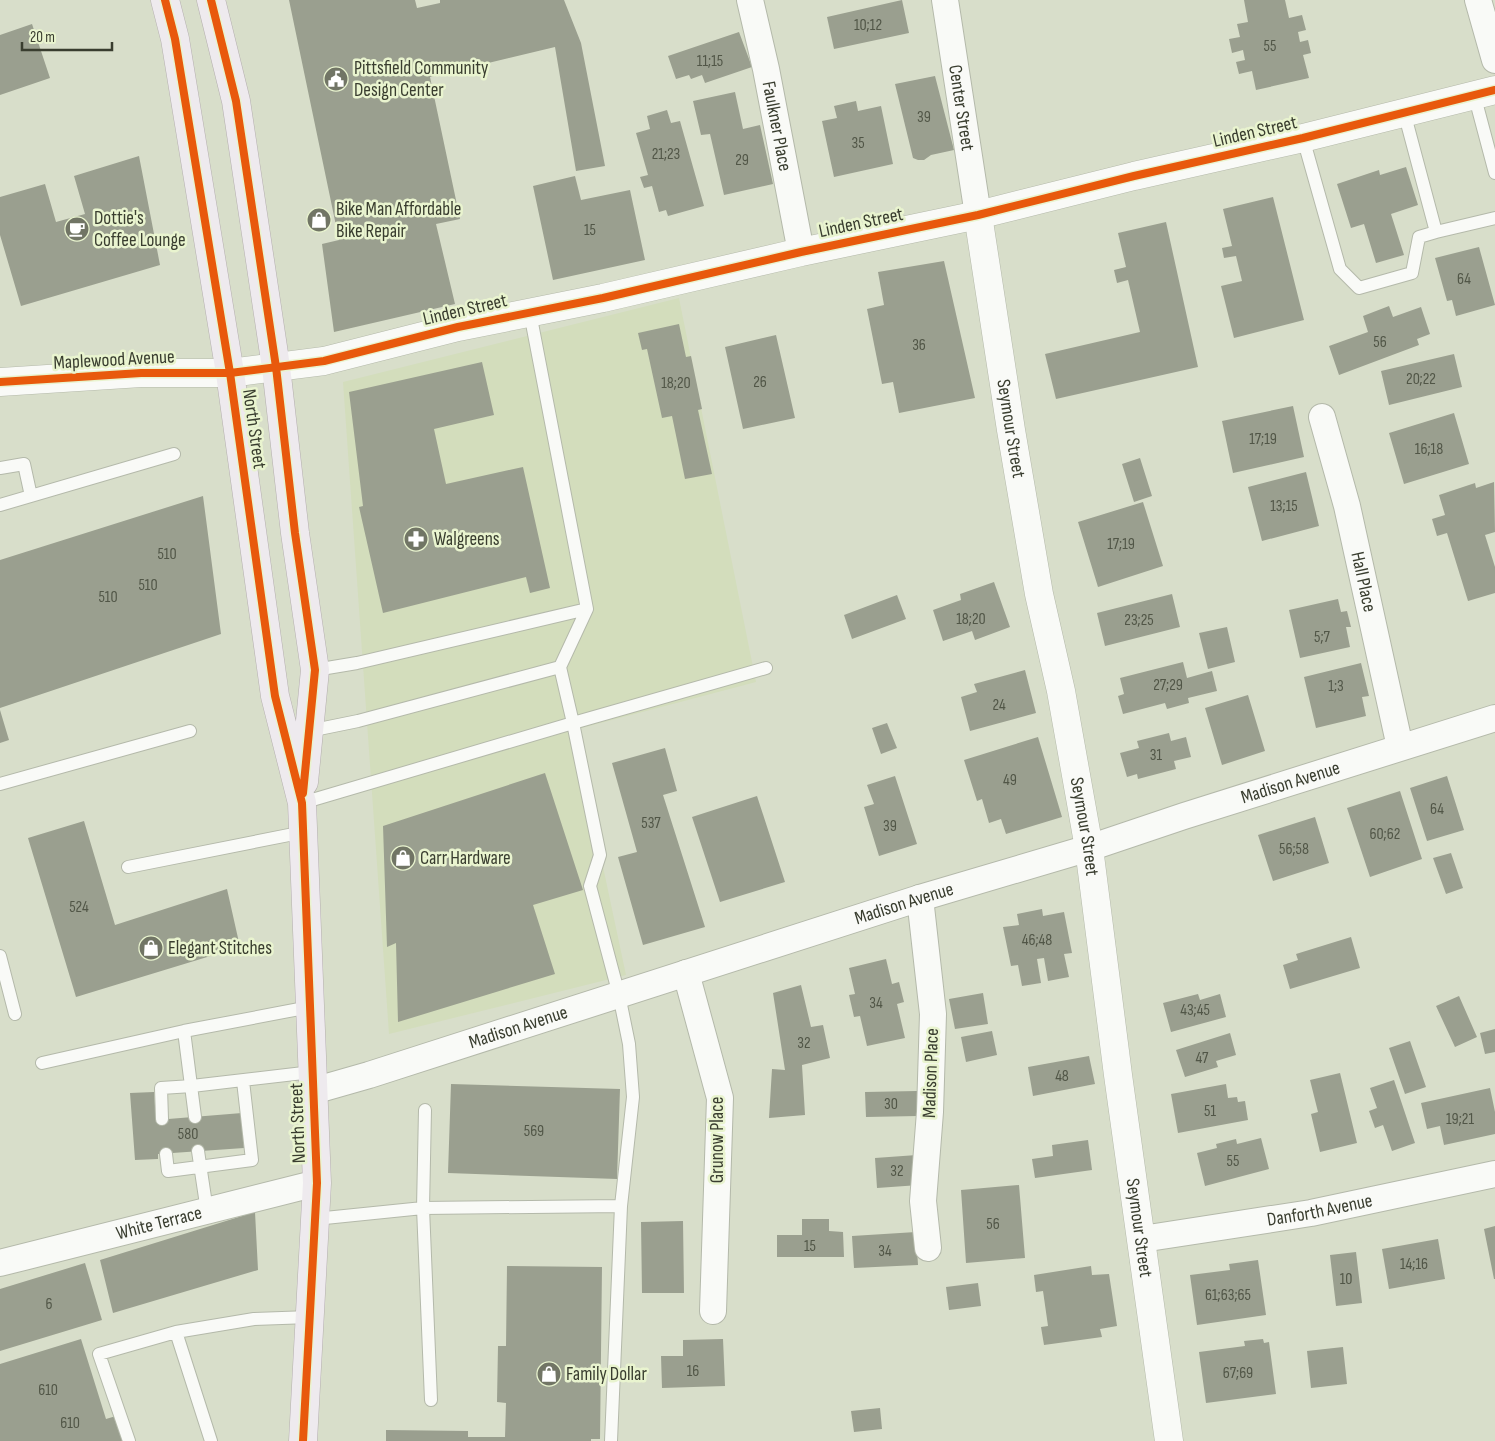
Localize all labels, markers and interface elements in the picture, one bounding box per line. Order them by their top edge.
house number: 10;12 [854,16,882,35]
scale bar [22,20,112,52]
text: 20 m [30,28,55,47]
house number: 55 [1264,37,1276,56]
house number: 11;15 [697,52,723,71]
place label: Pittsfield Community Design Center [354,57,489,102]
street label: Center Street [944,63,980,153]
public building icon: Pittsfield Community Design Center [323,66,349,92]
street label: Faulkner Place [757,79,797,173]
house number: 39 [917,108,931,127]
street label: Linden Street [1211,111,1299,153]
house number: 35 [851,134,865,153]
house number: 21;23 [652,145,680,164]
house number: 29 [735,151,749,170]
place label: Bike Man Affordable Bike Repair [336,198,461,243]
street label: Linden Street [817,203,905,243]
place label: Dottie's Coffee Lounge [94,207,186,252]
shop icon: Bike Man Affordable Bike Repair [306,207,332,233]
cafe icon: Dottie's Coffee Lounge [64,216,90,242]
house number: 15 [584,221,596,240]
house number: 64 [1457,270,1471,289]
street label: Linden Street [421,289,509,331]
house number: 56 [1373,333,1387,352]
house number: 36 [912,336,926,355]
street label: Maplewood Avenue [53,345,175,375]
house number: 20;22 [1406,370,1436,389]
house number: 26 [753,373,767,392]
house number: 18;20 [661,374,691,393]
street label: Seymour Street [992,378,1031,480]
street label: North Street [237,388,271,471]
house number: 17;19 [1249,430,1277,449]
house number: 16;18 [1415,440,1443,459]
house number: 13;15 [1270,497,1298,516]
pharmacy icon: Walgreens [403,526,429,552]
place label: Walgreens [434,528,500,551]
house number: 17;19 [1107,535,1135,554]
house number: 510 [157,545,177,564]
street label: Hall Place [1346,549,1381,614]
house number: 510 [138,576,158,595]
house number: 510 [98,588,118,607]
house number: 18;20 [956,610,986,629]
house number: 23;25 [1124,611,1154,630]
house number: 5;7 [1314,628,1331,647]
house number: 27;29 [1153,676,1183,695]
house number: 1;3 [1328,677,1344,696]
house number: 24 [992,696,1006,715]
house number: 31 [1150,746,1163,765]
street label: Madison Avenue [1238,756,1343,809]
house number: 49 [1003,771,1017,790]
street label: Seymour Street [1065,775,1104,877]
house number: 64 [1430,800,1444,819]
house number: 537 [641,814,661,833]
house number: 39 [883,817,897,836]
house number: 60;62 [1370,825,1400,844]
house number: 56;58 [1279,840,1309,859]
shop icon: Carr Hardware [390,845,416,871]
place label: Carr Hardware [420,847,511,870]
street label: Madison Avenue [852,877,956,930]
house number: 524 [69,898,89,917]
house number: 46;48 [1022,931,1052,950]
shop icon: Elegant Stitches [138,935,164,961]
place label: Elegant Stitches [168,937,272,960]
house number: 34 [869,994,883,1013]
street label: Madison Avenue [466,1000,571,1054]
house number: 43;45 [1180,1001,1210,1020]
street label: Madison Place [918,1028,944,1118]
house number: 32 [797,1034,811,1053]
house number: 47 [1196,1049,1209,1068]
house number: 48 [1055,1067,1069,1086]
street label: North Street [285,1082,311,1164]
house number: 30 [884,1095,898,1114]
street label: Grunow Place [706,1097,729,1183]
house number: 51 [1204,1102,1216,1121]
house number: 19;21 [1446,1110,1474,1129]
house number: 569 [524,1122,544,1141]
house number: 580 [178,1125,198,1144]
house number: 55 [1227,1152,1239,1171]
house number: 32 [890,1162,904,1181]
street label: Seymour Street [1121,1177,1158,1279]
street label: Danforth Avenue [1265,1189,1374,1231]
street label: White Terrace [114,1201,204,1245]
house number: 56 [986,1215,1000,1234]
house number: 15 [804,1237,816,1256]
house number: 34 [878,1242,892,1261]
house number: 14;16 [1400,1255,1428,1274]
house number: 10 [1340,1270,1352,1289]
house number: 61;63;65 [1205,1286,1251,1305]
house number: 6 [45,1295,53,1314]
shop icon: Family Dollar [536,1361,562,1387]
house number: 16 [687,1362,699,1381]
place label: Family Dollar [566,1363,647,1386]
house number: 67;69 [1223,1364,1253,1383]
house number: 610 [38,1381,58,1400]
house number: 610 [60,1414,80,1433]

